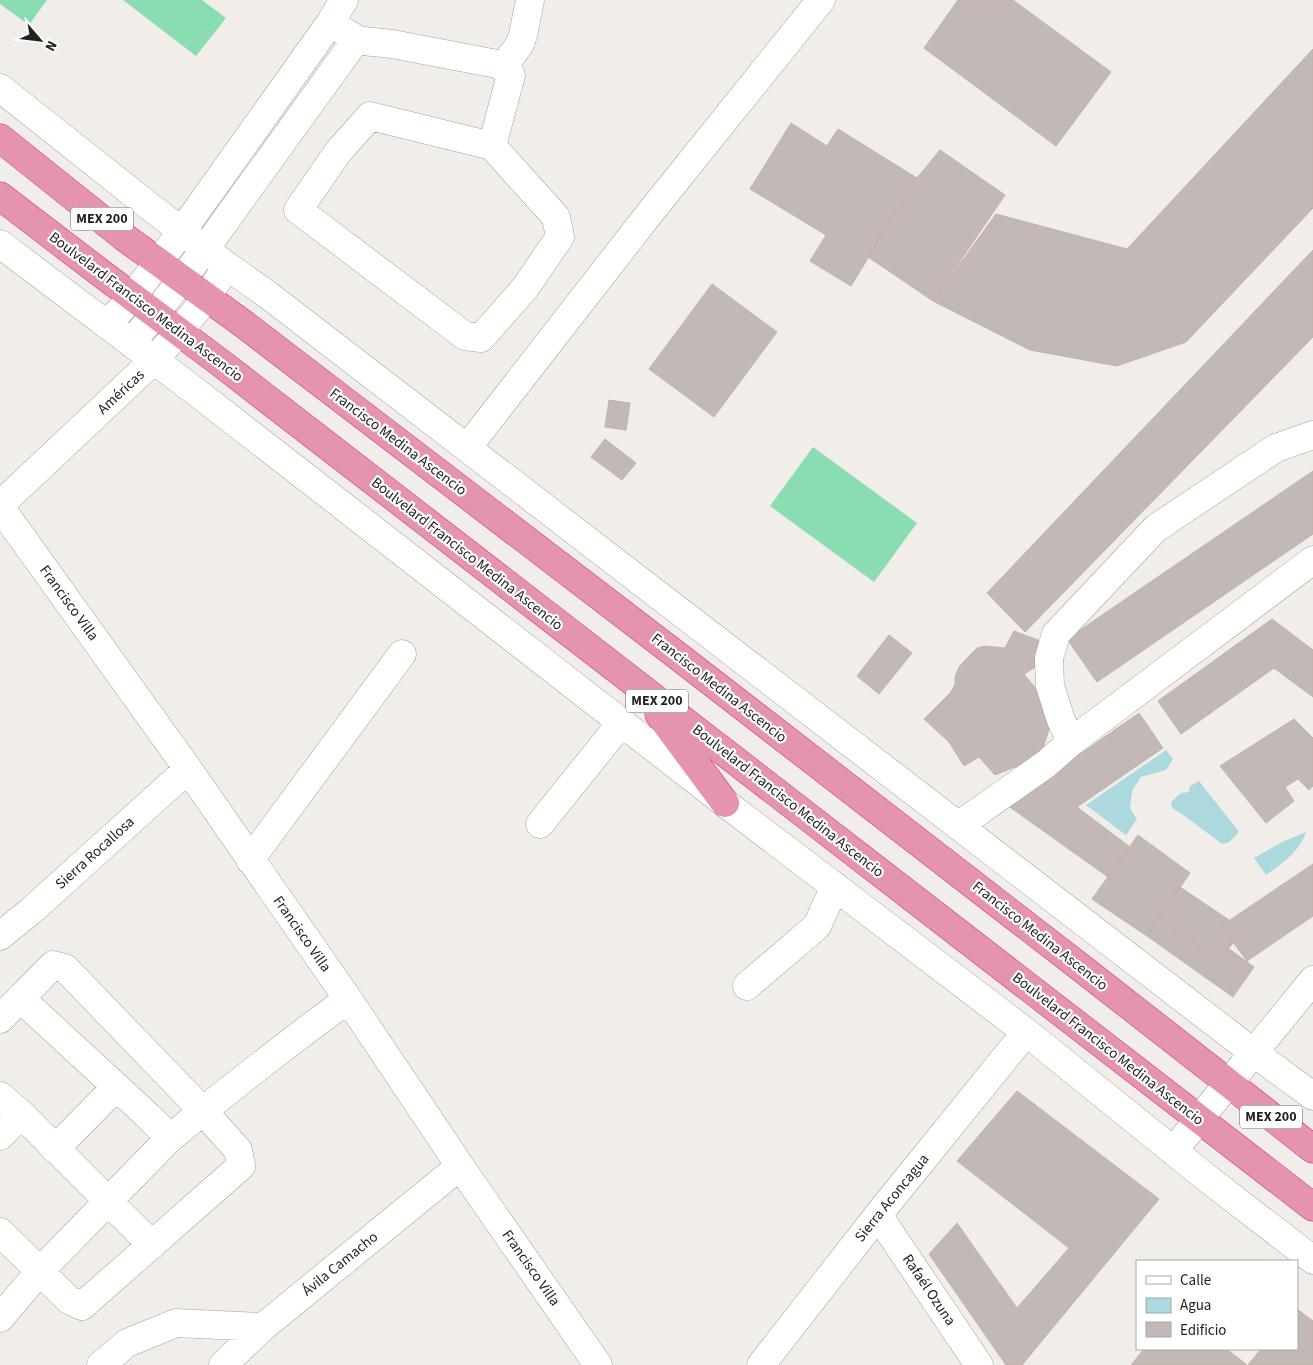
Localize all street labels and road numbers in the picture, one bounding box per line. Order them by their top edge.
road number: MEX 200 [71,208,133,230]
street label: Boulvelard Francisco Medina Ascencio [45,227,247,387]
street label: Américas [93,365,149,419]
street label: Francisco Medina Ascencio [325,383,471,501]
street label: Boulvelard Francisco Medina Ascencio [367,472,567,636]
street label: Francisco Villa [34,561,104,645]
street label: Francisco Medina Ascencio [647,628,791,748]
road number: MEX 200 [626,689,688,712]
street label: Boulvelard Francisco Medina Ascencio [688,719,888,883]
street label: Sierra Rocallosa [51,812,139,894]
street label: Francisco Medina Ascencio [968,876,1112,996]
street label: Francisco Villa [268,892,336,976]
street label: Boulvelard Francisco Medina Ascencio [1008,967,1208,1131]
road number: MEX 200 [1240,1106,1302,1128]
street label: Sierra Aconcagua [850,1149,934,1247]
street label: Francisco Villa [497,1226,565,1310]
street label: Ávila Camacho [297,1227,383,1301]
street label: Rafaél Ozuna [897,1250,961,1330]

